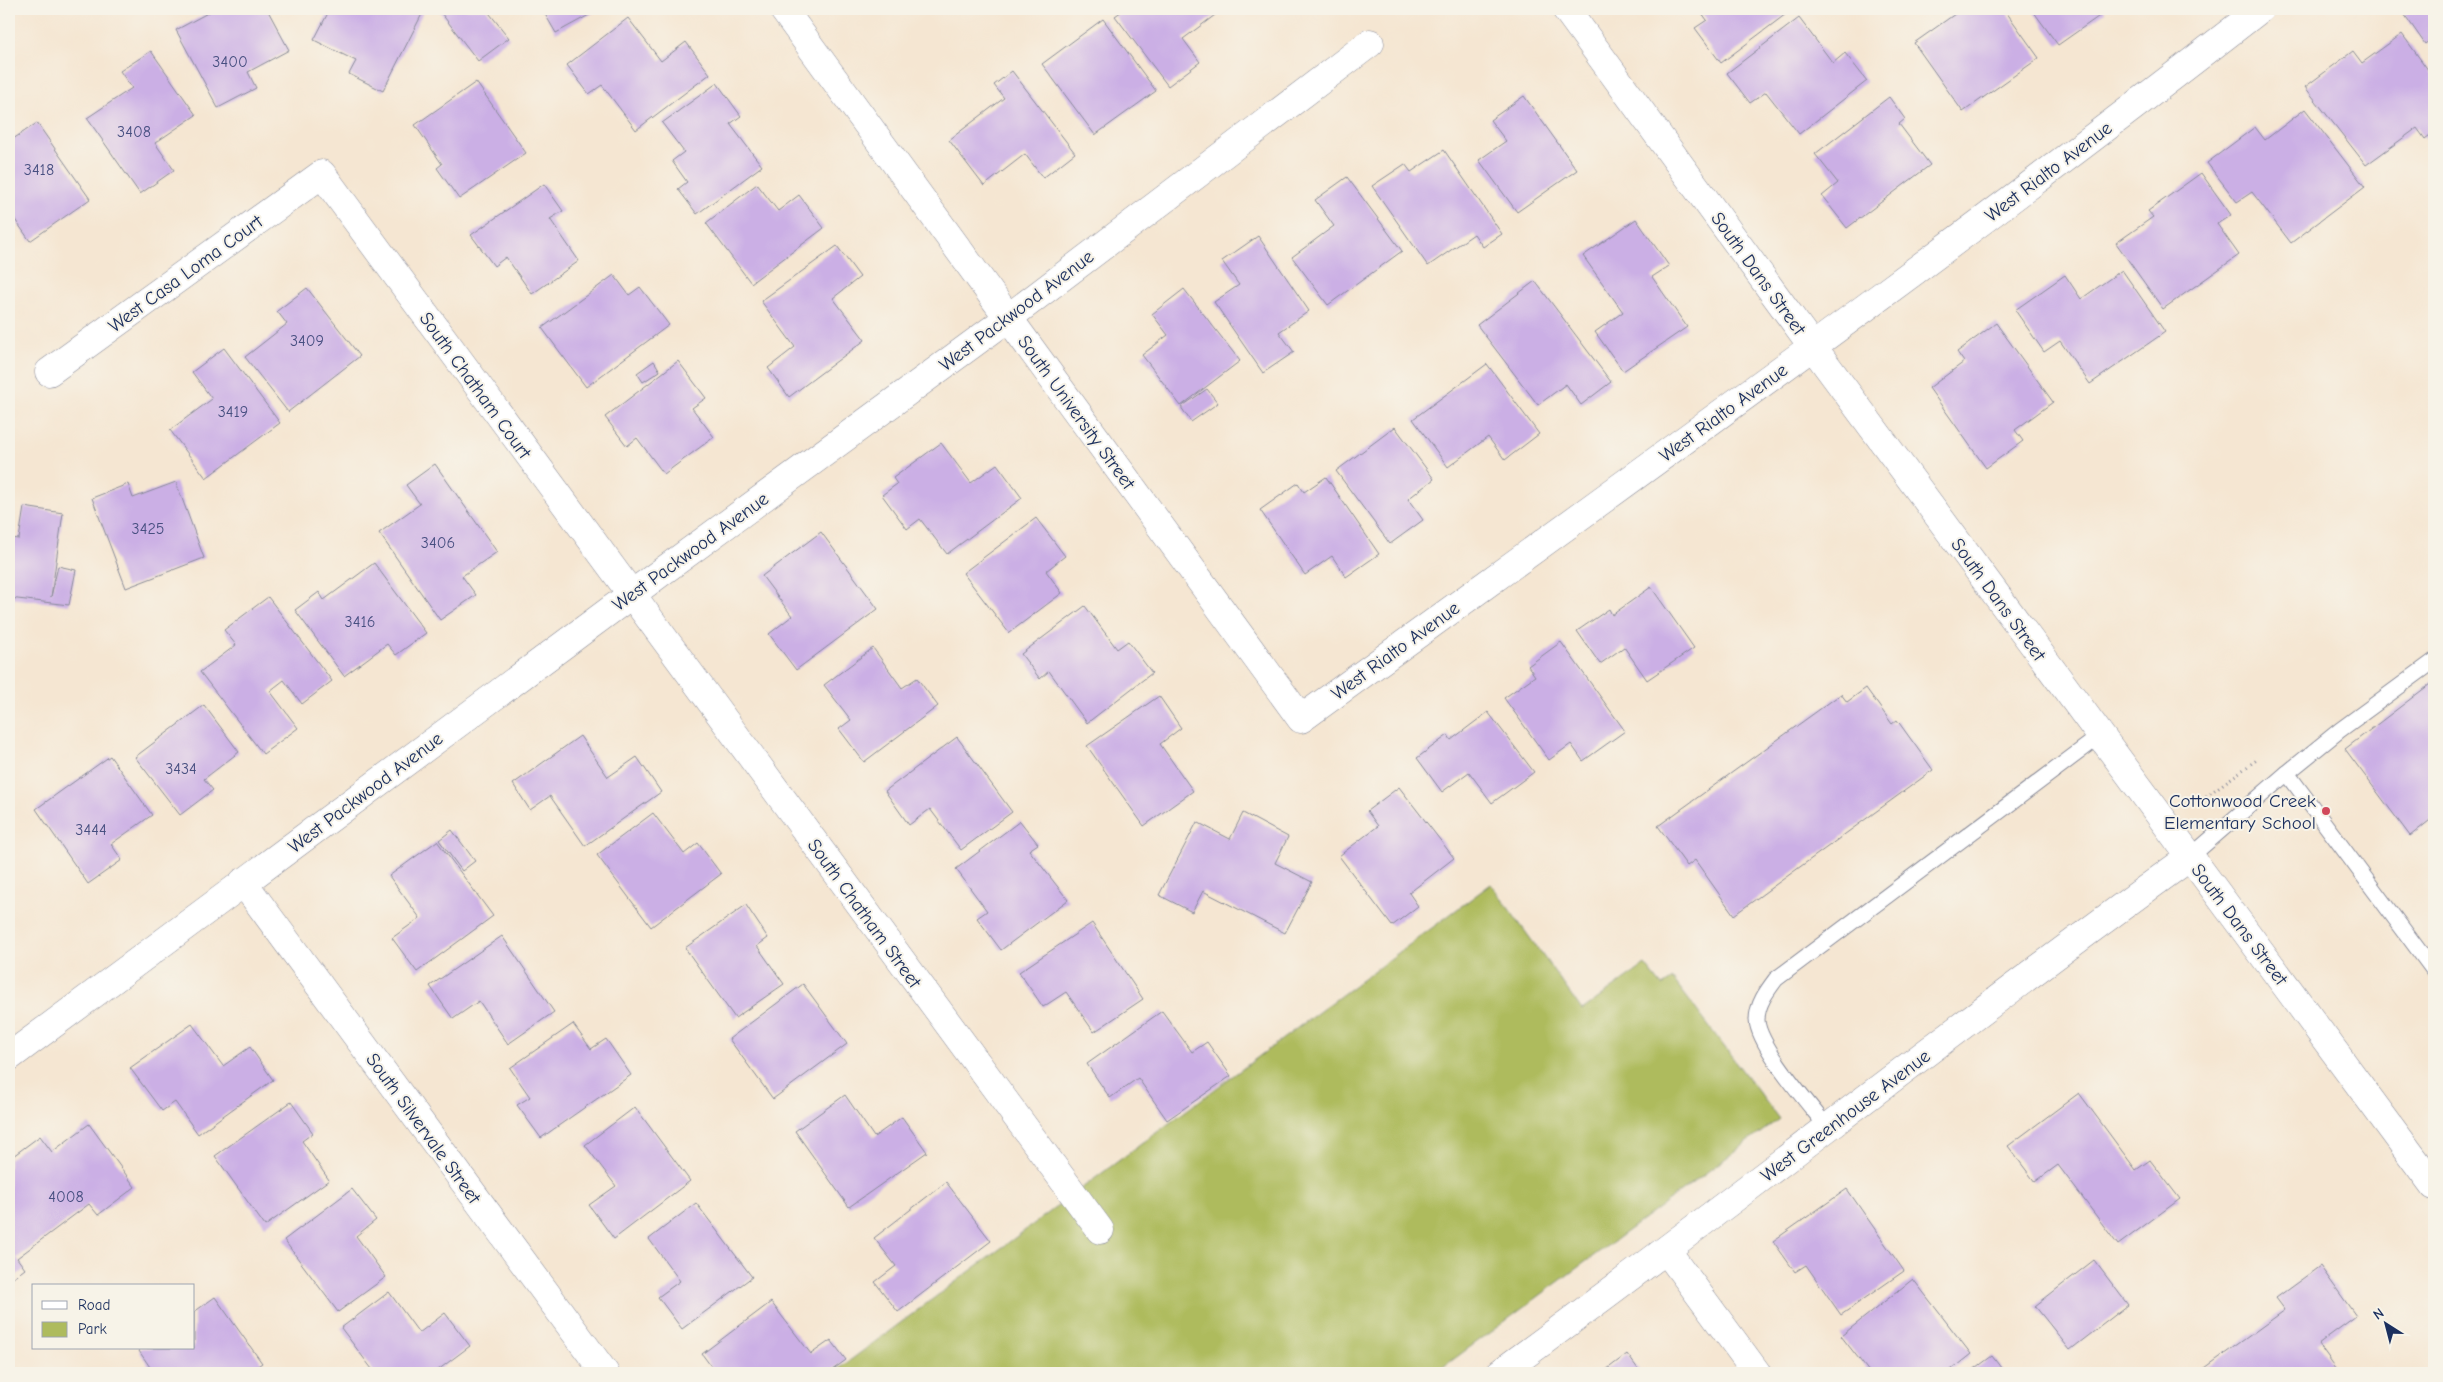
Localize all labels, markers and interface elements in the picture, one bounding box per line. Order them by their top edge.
house number: 3400 [212,53,248,71]
street label: West Rialto Avenue [1981,117,2116,227]
house number: 3408 [117,123,151,141]
house number: 3418 [24,161,54,179]
street label: South Dans Street [1706,208,1810,340]
street label: West Casa Loma Court [104,210,267,337]
street label: West Packwood Avenue [935,246,1098,376]
street label: South Chatham Court [415,308,536,464]
street label: South University Street [1013,331,1140,494]
house number: 3409 [290,332,324,350]
street label: West Rialto Avenue [1655,359,1792,467]
house number: 3419 [218,403,248,421]
street label: West Packwood Avenue [608,488,773,616]
house number: 3425 [132,520,164,538]
house number: 3406 [421,534,455,552]
street label: South Dans Street [1946,534,2050,666]
street label: West Rialto Avenue [1327,597,1464,705]
house number: 3416 [345,613,375,631]
street label: West Packwood Avenue [284,728,447,858]
house number: 3434 [165,760,197,778]
place label: Cottonwood Creek Elementary School [2164,790,2317,834]
marker: Cottonwood Creek Elementary School [2320,805,2332,817]
house number: 3444 [75,821,107,839]
street label: South Chatham Street [803,835,926,993]
street label: South Dans Street [2186,860,2292,990]
street label: West Greenhouse Avenue [1757,1045,1935,1187]
street label: South Silvervale Street [361,1049,486,1209]
house number: 4008 [48,1188,84,1206]
legend [32,1284,195,1350]
text: Road [78,1296,110,1314]
north arrow [2360,1300,2410,1350]
text: N [2370,1304,2387,1323]
text: Park [78,1320,107,1338]

